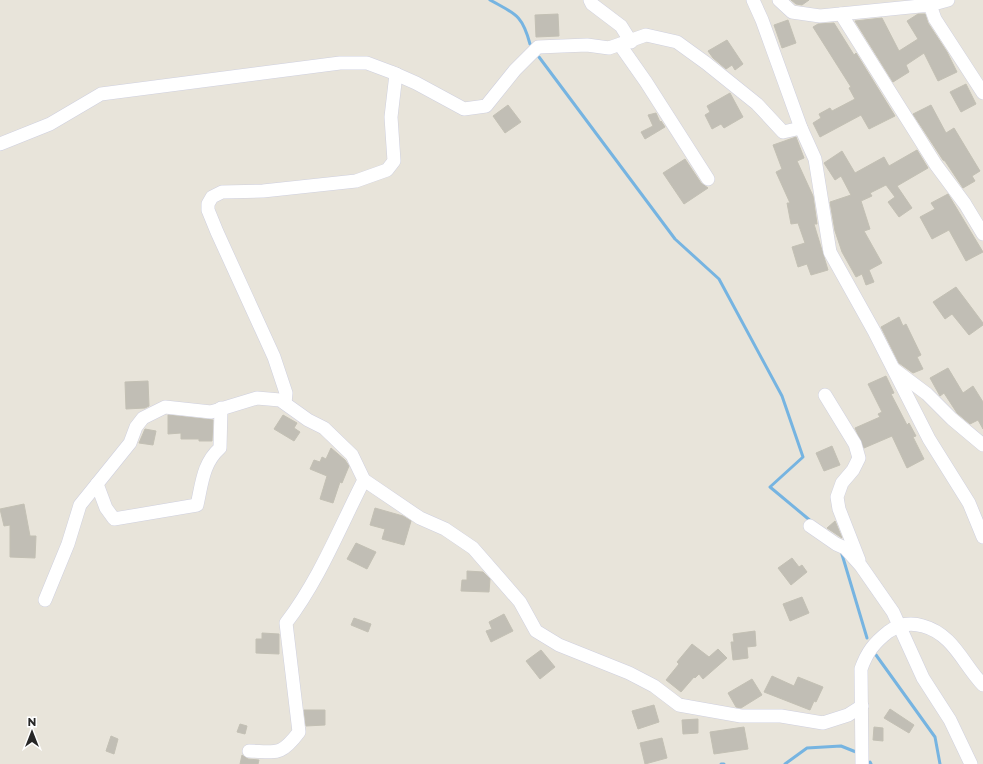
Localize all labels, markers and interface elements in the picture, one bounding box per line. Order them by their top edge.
north arrow [12,712,52,752]
text: N [28,715,36,729]

